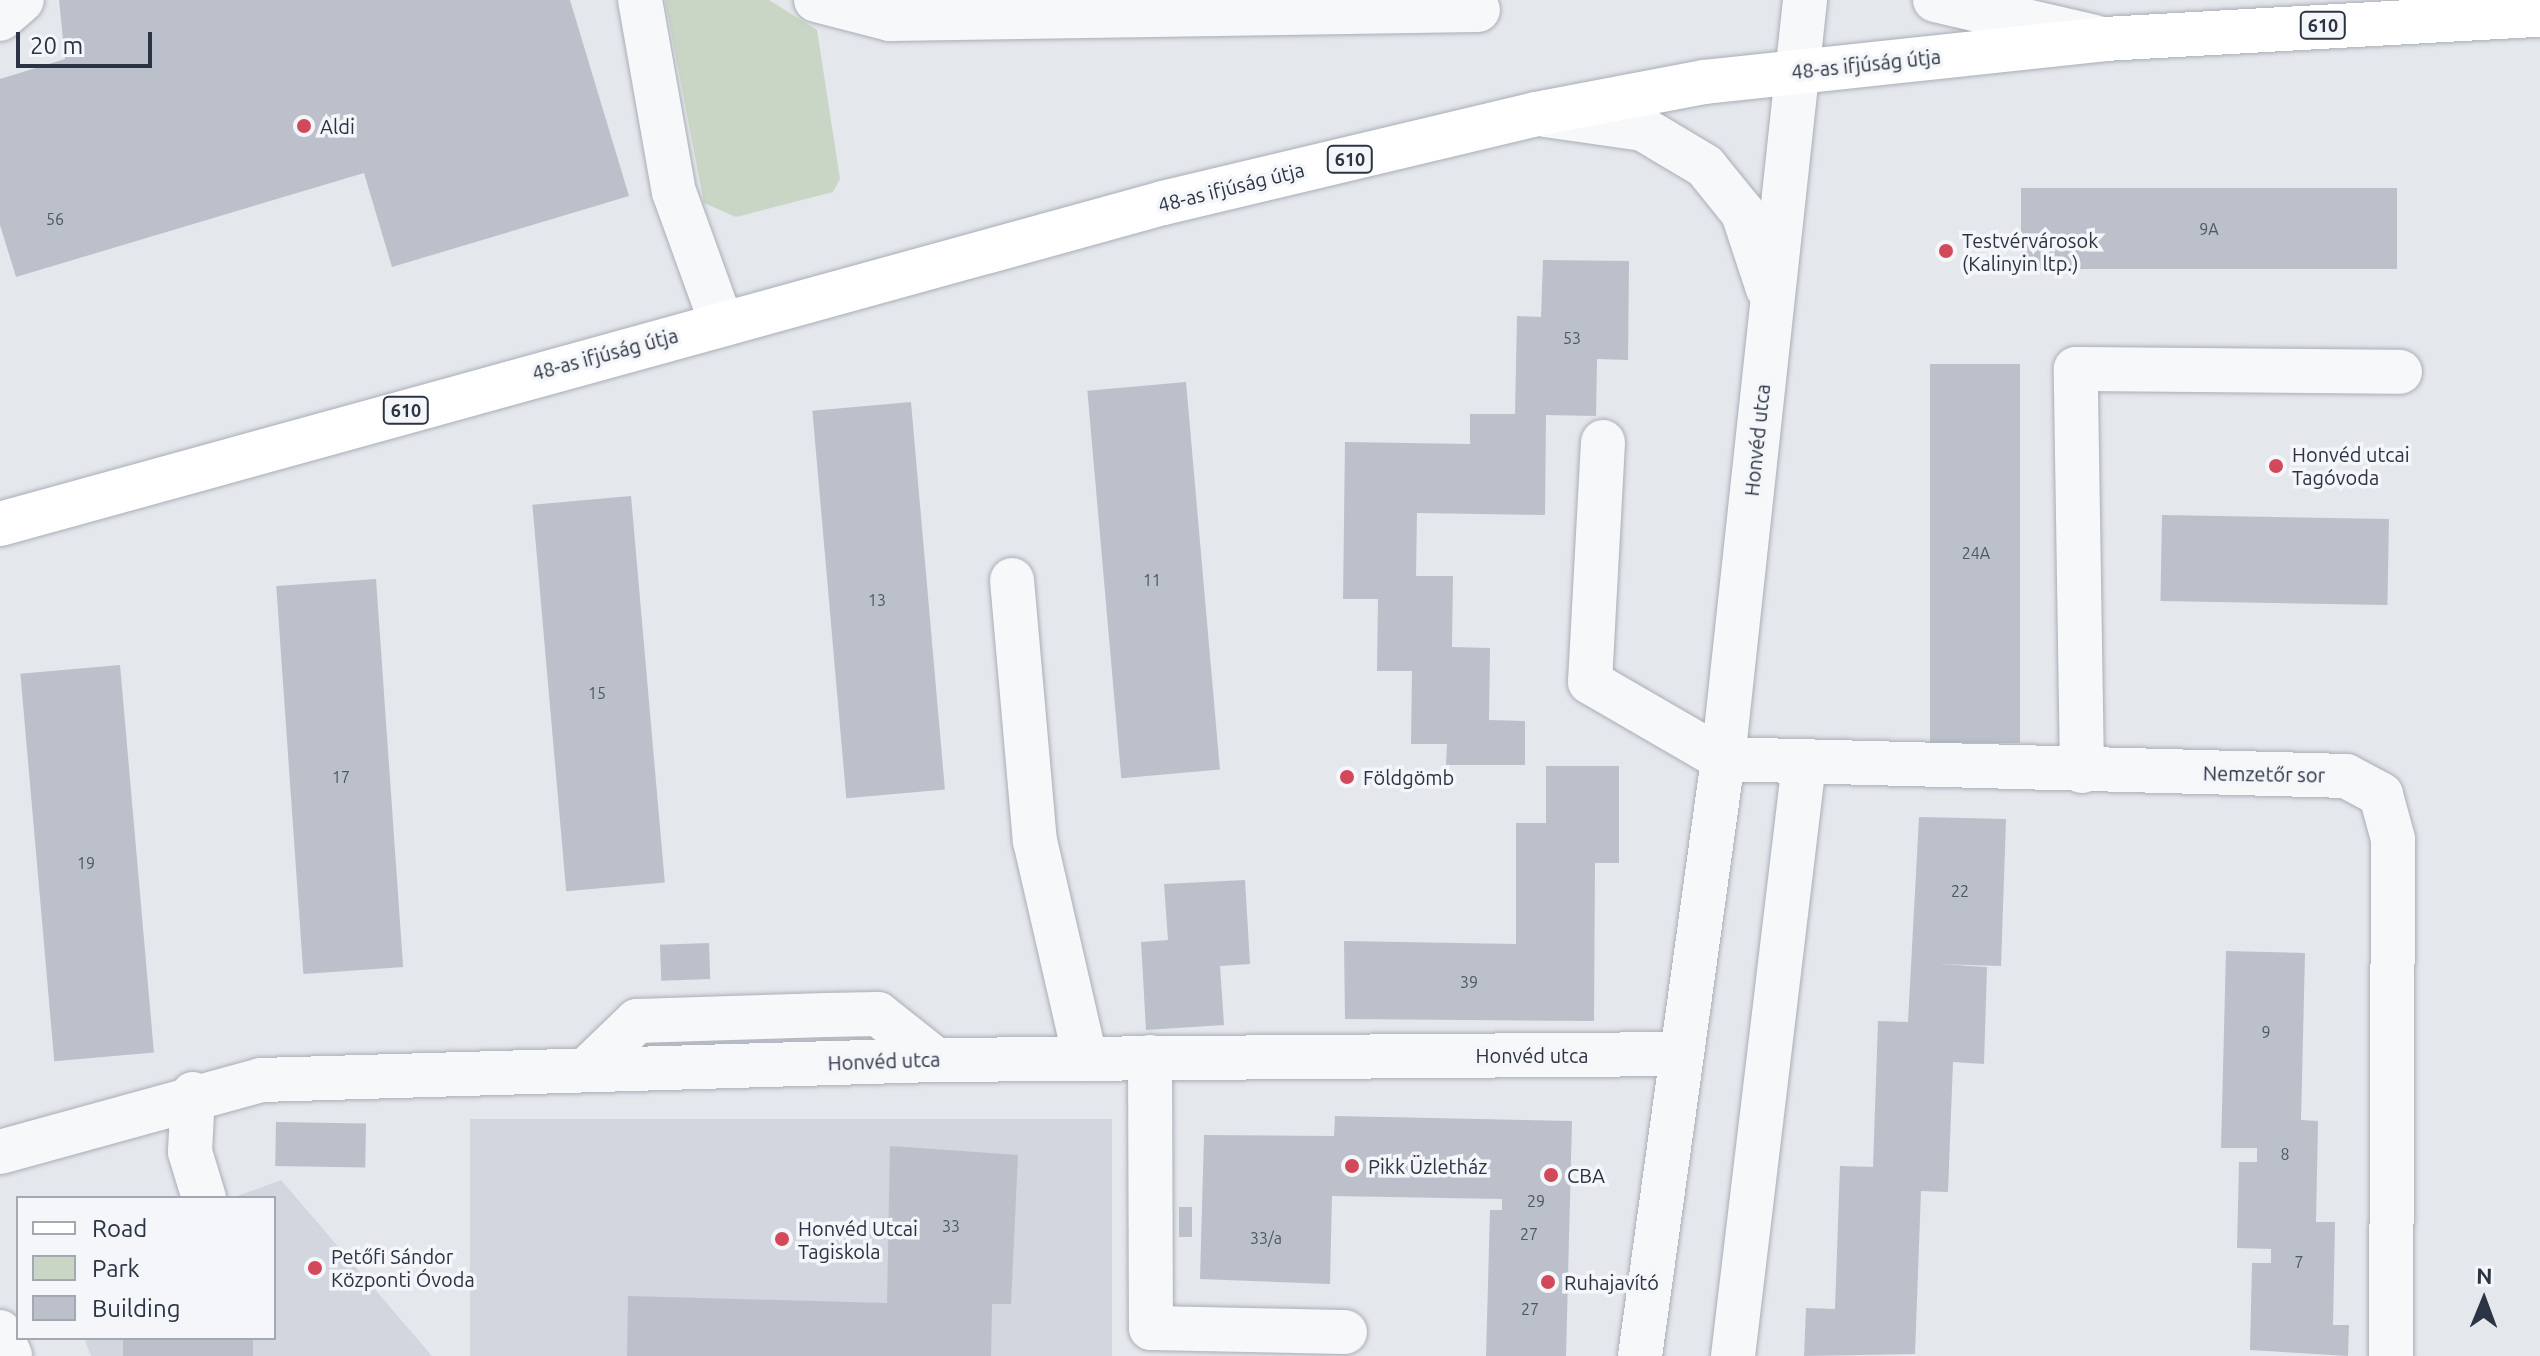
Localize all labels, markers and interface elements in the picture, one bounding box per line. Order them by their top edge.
road number: 610 [2299,11,2347,39]
scale bar [20,16,156,66]
text: 20 m [30,32,83,59]
street label: 48-as ifjúság útja [1790,44,1942,84]
place label: Aldi [320,114,355,138]
marker: Aldi [295,117,313,135]
road number: 610 [1326,145,1374,173]
street label: 48-as ifjúság útja [1155,157,1307,217]
house number: 56 [46,209,64,229]
house number: 9A [2199,219,2219,239]
place label: Testvérvárosok (Kalinyin ltp.) [1962,228,2098,275]
marker: Testvérvárosok (Kalinyin ltp.) [1937,242,1955,260]
street label: 48-as ifjúság útja [529,323,681,385]
house number: 53 [1563,328,1581,348]
street label: Honvéd utca [1739,383,1775,497]
road number: 610 [382,396,430,424]
place label: Honvéd utcai Tagóvoda [2292,442,2410,489]
marker: Honvéd utcai Tagóvoda [2267,457,2285,475]
house number: 24A [1962,543,1990,563]
house number: 11 [1143,570,1161,590]
house number: 13 [868,590,886,610]
house number: 15 [588,683,606,703]
street label: Nemzetőr sor [2203,761,2325,787]
place label: Földgömb [1363,765,1454,789]
house number: 17 [332,767,350,787]
marker: Földgömb [1338,768,1356,786]
house number: 19 [77,853,95,873]
house number: 22 [1951,881,1969,901]
house number: 39 [1460,972,1478,992]
house number: 9 [2261,1022,2271,1042]
street label: Honvéd utca [1476,1043,1588,1067]
street label: Honvéd utca [827,1047,941,1075]
house number: 8 [2280,1144,2290,1164]
place label: Pikk Üzletház [1368,1154,1487,1178]
marker: Pikk Üzletház [1343,1157,1361,1175]
place label: CBA [1567,1163,1605,1187]
marker: CBA [1542,1166,1560,1184]
house number: 29 [1527,1191,1545,1211]
legend [16,1196,276,1340]
text: Road [92,1215,147,1242]
place label: Honvéd Utcai Tagiskola [798,1216,918,1263]
house number: 33 [942,1216,960,1236]
house number: 27 [1520,1224,1538,1244]
house number: 33/a [1250,1228,1282,1248]
marker: Honvéd Utcai Tagiskola [773,1230,791,1248]
place label: Petőfi Sándor Központi Óvoda [331,1244,475,1291]
house number: 7 [2294,1252,2304,1272]
text: Park [92,1255,140,1282]
marker: Petőfi Sándor Központi Óvoda [306,1259,324,1277]
north arrow [2444,1260,2524,1340]
text: N [2476,1263,2493,1288]
place label: Ruhajavító [1564,1270,1659,1294]
marker: Ruhajavító [1539,1273,1557,1291]
text: Building [92,1295,180,1322]
house number: 27 [1521,1299,1539,1319]

